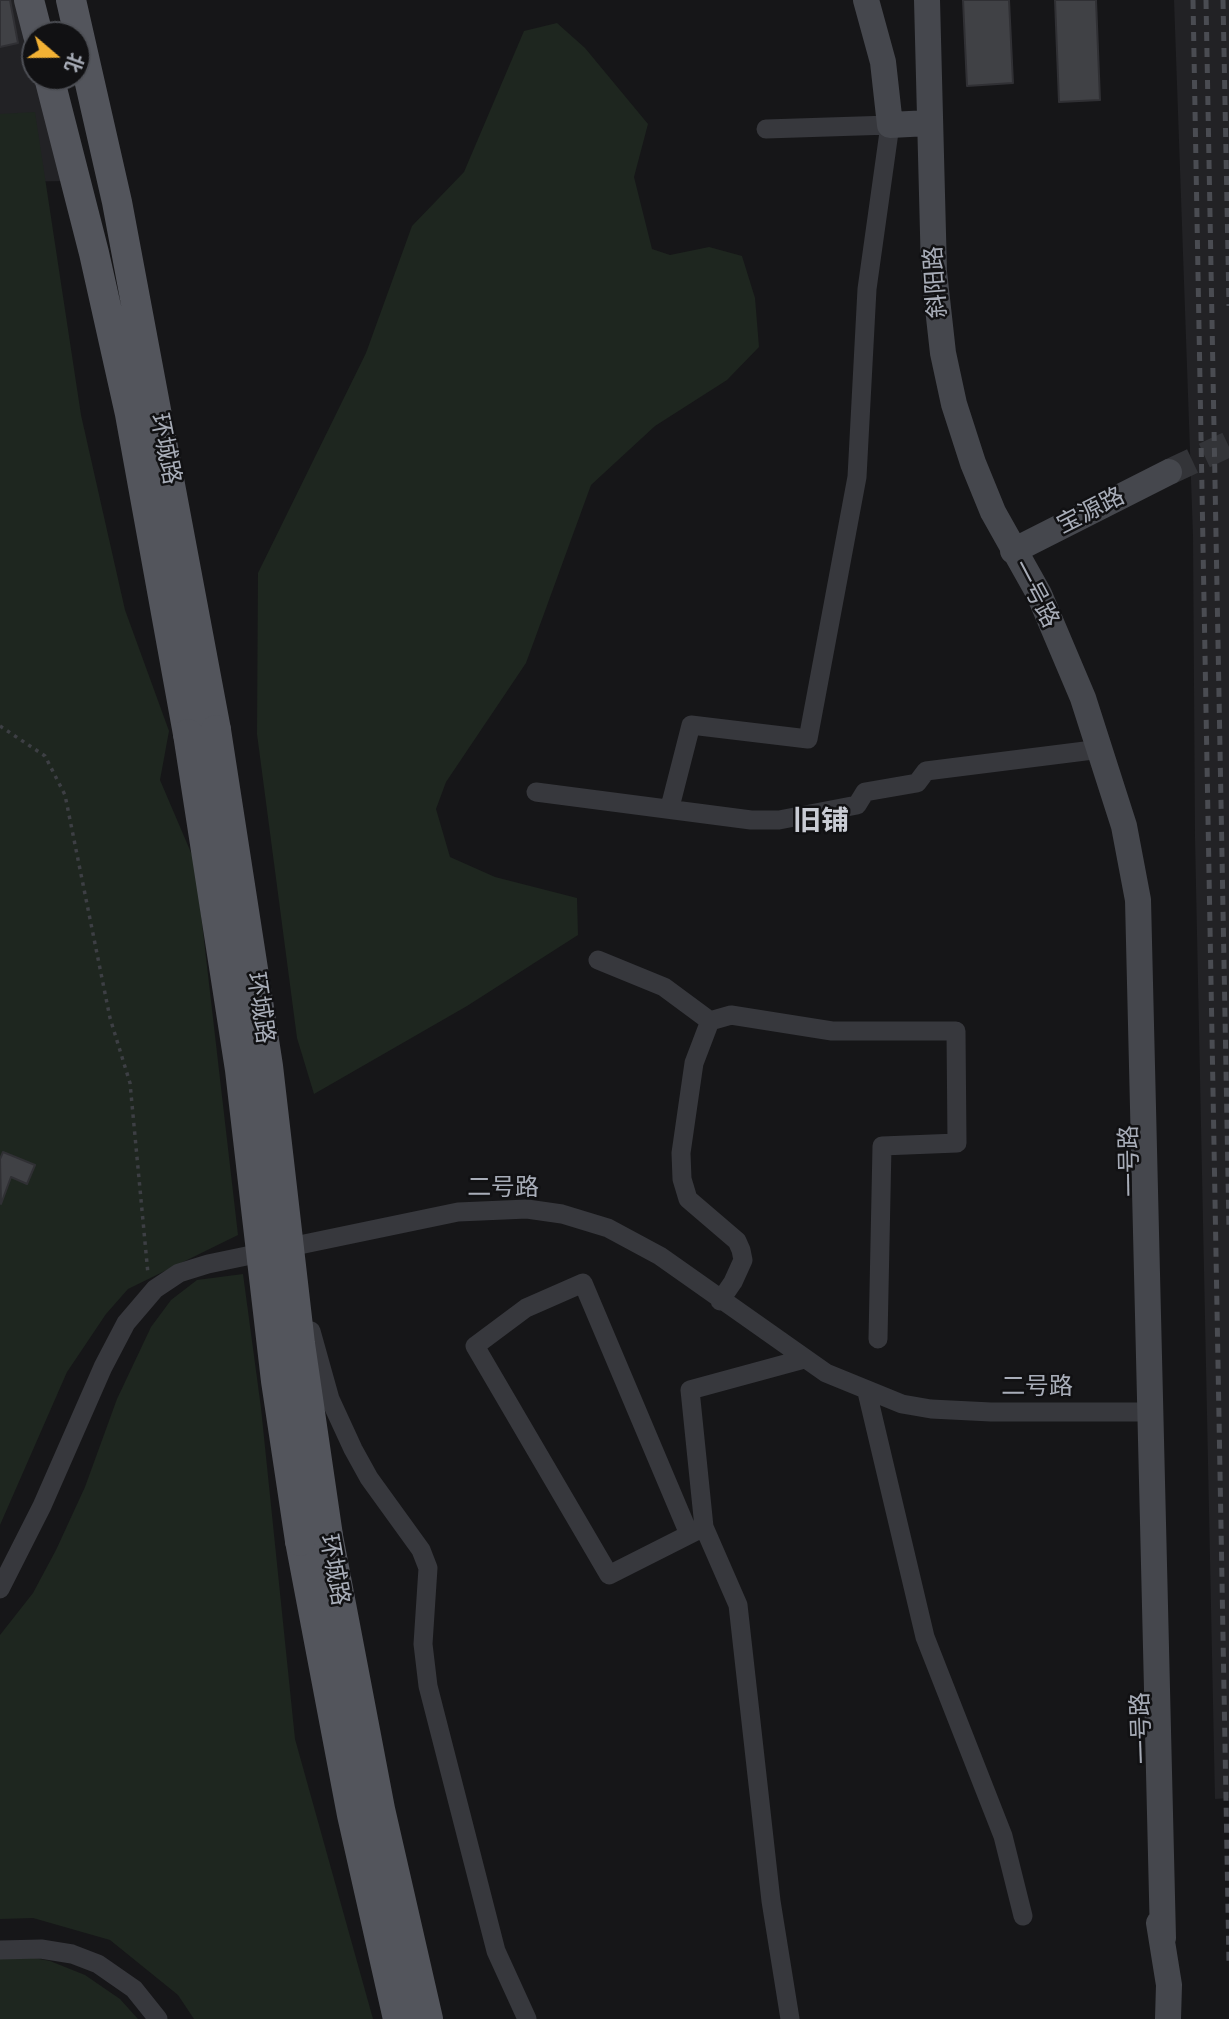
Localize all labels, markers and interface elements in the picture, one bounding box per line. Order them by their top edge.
north arrow [21,21,91,91]
text: 北 [60,50,88,76]
street label: 斜阳路 [919,245,953,319]
street label: 环城路 [144,411,186,487]
street label: 宝源路 [1052,482,1130,540]
street label: 一号路 [1005,555,1065,633]
district label: 旧铺 [793,805,849,839]
street label: 环城路 [241,970,279,1046]
street label: 一号路 [1115,1125,1145,1197]
street label: 二号路 [467,1174,539,1202]
street label: 二号路 [1001,1373,1073,1401]
street label: 环城路 [314,1532,354,1608]
street label: 一号路 [1126,1692,1158,1764]

